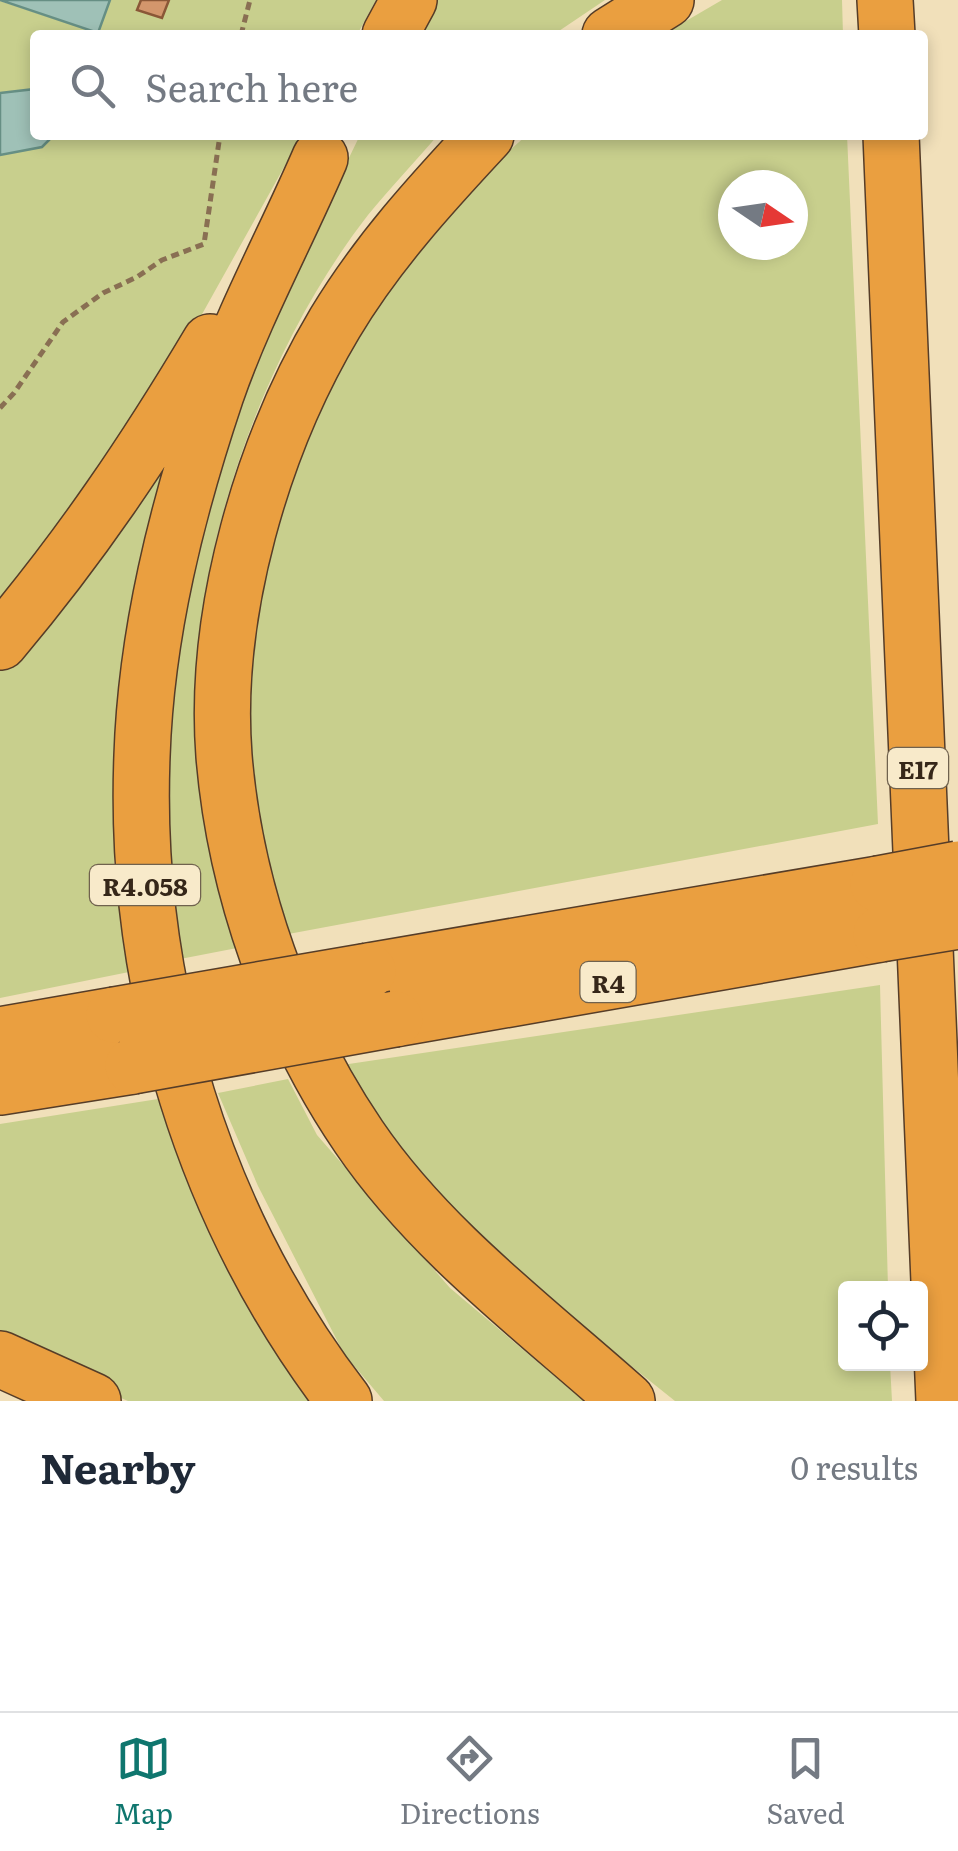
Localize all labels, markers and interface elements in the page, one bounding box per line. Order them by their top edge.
search box [30,30,928,140]
text: Search here [145,57,358,114]
icon: search [65,58,120,113]
north arrow [718,170,808,260]
road number: E17 [888,748,948,788]
road number: R4.058 [90,865,200,905]
road number: R4 [580,962,636,1002]
map controls [838,1281,928,1371]
button: locate [838,1281,928,1371]
text: Nearby [40,1435,196,1497]
text: 0 results [790,1442,918,1490]
tab: Map [113,1731,173,1833]
tab: Directions [400,1731,540,1833]
tab: Saved [767,1731,845,1833]

